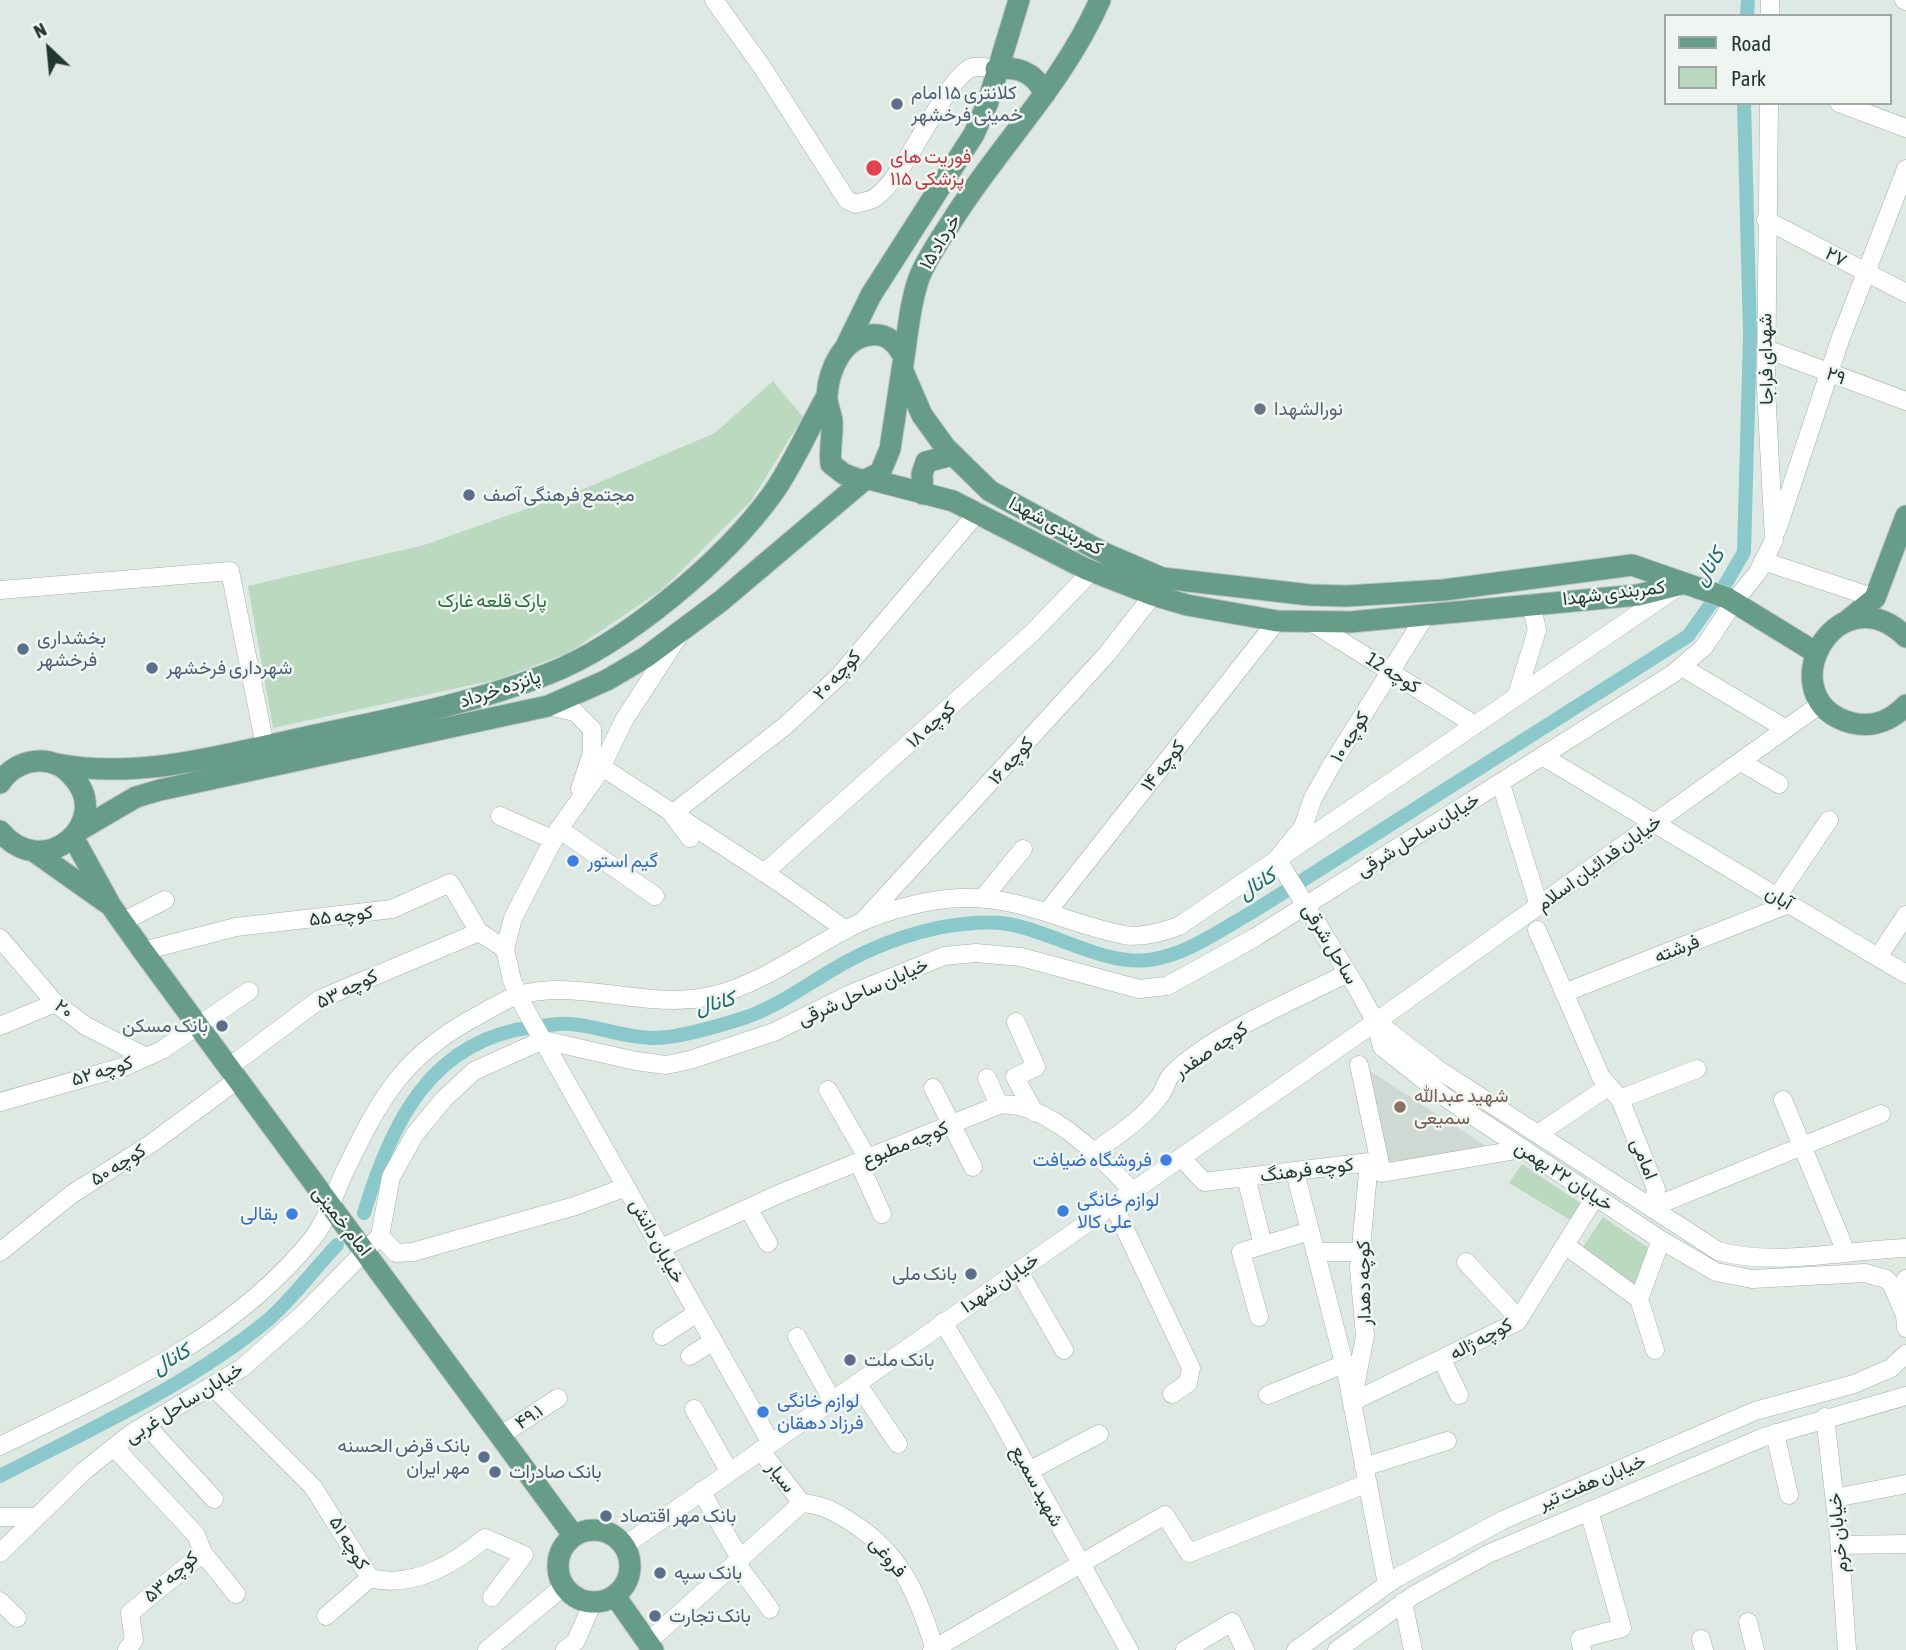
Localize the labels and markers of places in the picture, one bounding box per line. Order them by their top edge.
place label: کلانتری ۱۵ امام خمینی فرخشهر [911,82,1023,126]
marker: کلانتری ۱۵ امام خمینی فرخشهر [889,96,905,112]
place label: فوریت های پزشکی ۱۱۵ [890,146,971,190]
marker: فوریت های پزشکی ۱۱۵ [864,158,884,178]
place label: نورالشهدا [1274,398,1343,420]
marker: نورالشهدا [1252,401,1268,417]
place label: مجتمع فرهنگی آصف [483,484,635,506]
marker: مجتمع فرهنگی آصف [461,487,477,503]
place label: بخشداری فرخشهر [37,627,106,671]
marker: بخشداری فرخشهر [15,641,31,657]
place label: شهرداری فرخشهر [166,657,292,679]
marker: شهرداری فرخشهر [144,660,160,676]
place label: گیم استور [587,850,658,872]
marker: گیم استور [565,853,581,869]
place label: بانک مسکن [122,1015,208,1037]
marker: بانک مسکن [214,1018,230,1034]
place label: شهید عبدالله سمیعی [1414,1085,1509,1129]
marker: شهید عبدالله سمیعی [1392,1099,1408,1115]
place label: فروشگاه ضیافت [1033,1149,1152,1171]
marker: فروشگاه ضیافت [1158,1152,1174,1168]
place label: لوازم خانگی علی کالا [1077,1189,1159,1233]
place label: بقالی [240,1203,278,1225]
marker: لوازم خانگی علی کالا [1055,1203,1071,1219]
marker: بقالی [284,1206,300,1222]
place label: بانک ملی [892,1263,957,1285]
marker: بانک ملی [963,1266,979,1282]
place label: بانک ملت [864,1349,934,1371]
marker: بانک ملت [842,1352,858,1368]
place label: لوازم خانگی فرزاد دهقان [777,1390,864,1434]
marker: لوازم خانگی فرزاد دهقان [755,1404,771,1420]
place label: بانک قرض الحسنه مهر ایران [338,1435,470,1479]
marker: بانک قرض الحسنه مهر ایران [476,1449,492,1465]
place label: بانک صادرات [509,1461,602,1483]
marker: بانک صادرات [487,1464,503,1480]
place label: بانک مهر اقتصاد [620,1505,736,1527]
marker: بانک مهر اقتصاد [598,1508,614,1524]
place label: بانک سپه [674,1562,742,1584]
marker: بانک سپه [652,1565,668,1581]
place label: بانک تجارت [669,1605,751,1627]
marker: بانک تجارت [647,1608,663,1624]

